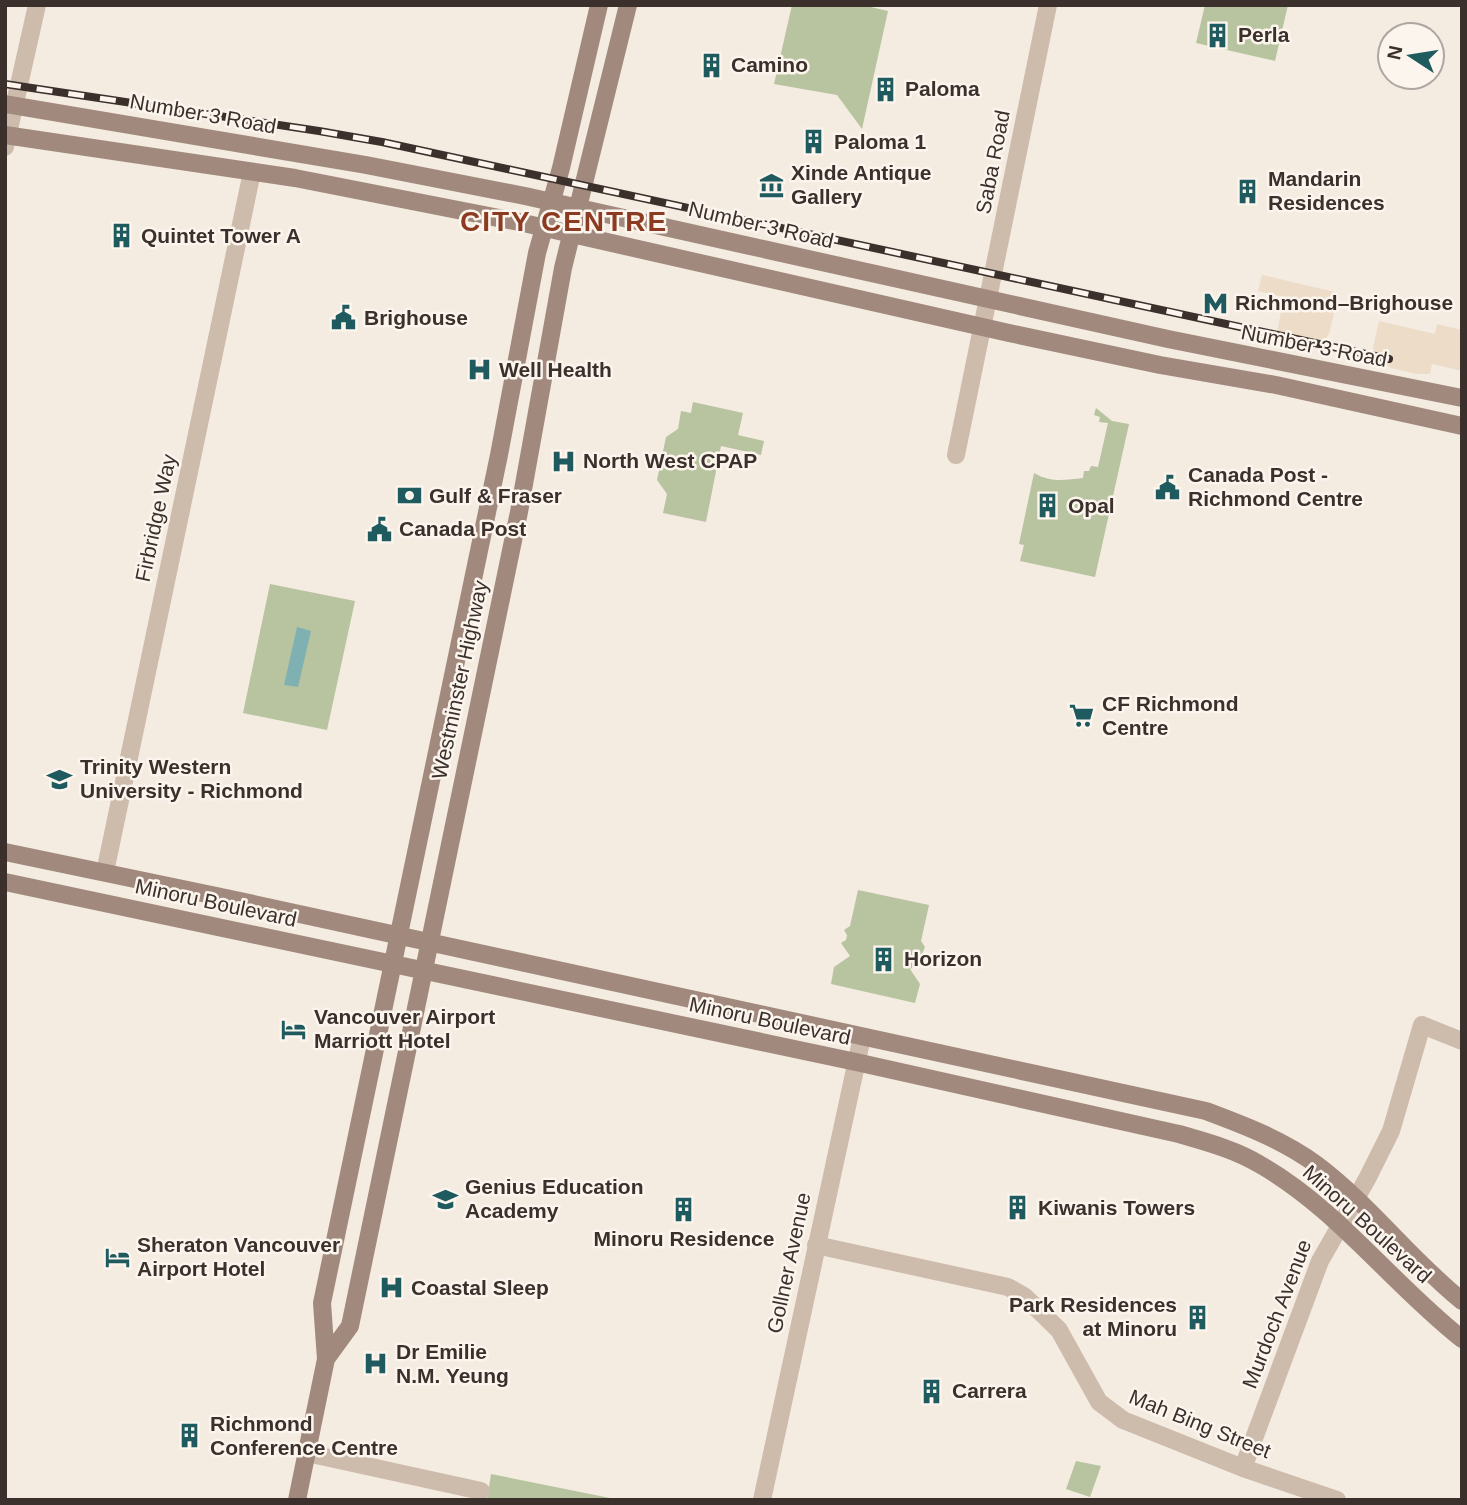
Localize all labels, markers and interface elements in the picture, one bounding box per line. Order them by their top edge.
building icon: Perla [1204,21,1232,49]
north arrow [1376,21,1446,91]
place label: Perla [1238,23,1290,46]
text: N [1383,44,1407,61]
building icon: Camino [697,51,725,79]
place label: Camino [731,53,808,76]
building icon: Paloma [871,75,899,103]
place label: Paloma [905,77,980,100]
street label: Number 3 Road [128,89,278,138]
street label: Saba Road [971,108,1014,216]
building icon: Paloma 1 [800,128,828,156]
place label: Paloma 1 [834,130,927,153]
place label: Xinde Antique Gallery [791,161,931,208]
place label: Mandarin Residences [1268,167,1385,214]
museum icon: Xinde Antique Gallery [757,171,785,199]
building icon: Mandarin Residences [1234,177,1262,205]
street label: Number 3 Road [686,197,836,252]
district label: CITY CENTRE [460,206,668,237]
building icon: Quintet Tower A [107,222,135,250]
place label: Quintet Tower A [141,224,301,247]
metro station icon: Richmond–Brighouse [1201,289,1229,317]
place label: Richmond–Brighouse [1235,291,1453,314]
public building icon: Brighouse [330,304,358,332]
place label: Brighouse [364,306,468,329]
street label: Number 3 Road [1239,320,1389,371]
hospital icon: Well Health [465,356,493,384]
place label: Well Health [499,358,612,381]
hospital icon: North West CPAP [549,447,577,475]
place label: North West CPAP [583,449,757,472]
street label: Firbridge Way [131,451,180,584]
place label: Canada Post - Richmond Centre [1188,463,1363,510]
public building icon: Canada Post - Richmond Centre [1154,473,1182,501]
bank icon: Gulf & Fraser [395,482,423,510]
place label: Gulf & Fraser [429,484,562,507]
building icon: Opal [1034,492,1062,520]
place label: Opal [1068,494,1115,517]
public building icon: Canada Post [365,515,393,543]
place label: Canada Post [399,517,526,540]
street label: Westminster Highway [427,578,492,781]
place label: CF Richmond Centre [1102,692,1239,739]
supermarket icon: CF Richmond Centre [1068,702,1096,730]
place label: Trinity Western University - Richmond [80,755,303,802]
school or university icon: Trinity Western University - Richmond [46,765,74,793]
street label: Minoru Boulevard [133,874,299,931]
building icon: Horizon [870,945,898,973]
place label: Horizon [904,947,982,970]
street label: Minoru Boulevard [687,992,853,1049]
place label: Vancouver Airport Marriott Hotel [314,1005,495,1052]
hotel icon: Vancouver Airport Marriott Hotel [280,1015,308,1043]
street label: Minoru Boulevard [1298,1160,1436,1287]
place label: Genius Education Academy [465,1175,644,1222]
school or university icon: Genius Education Academy [431,1185,459,1213]
street label: Gollner Avenue [762,1190,815,1335]
building icon: Kiwanis Towers [1004,1194,1032,1222]
building icon: Minoru Residence [670,1196,698,1224]
place label: Kiwanis Towers [1038,1196,1195,1219]
place label: Minoru Residence [594,1227,774,1250]
place label: Sheraton Vancouver Airport Hotel [137,1233,340,1280]
street label: Murdoch Avenue [1238,1236,1315,1391]
hotel icon: Sheraton Vancouver Airport Hotel [103,1243,131,1271]
hospital icon: Coastal Sleep [377,1274,405,1302]
place label: Coastal Sleep [411,1276,549,1299]
place label: Park Residences at Minoru [1009,1293,1177,1340]
building icon: Park Residences at Minoru [1183,1303,1211,1331]
place label: Dr Emilie N.M. Yeung [396,1340,509,1387]
hospital icon: Dr Emilie N.M. Yeung [362,1350,390,1378]
building icon: Carrera [918,1377,946,1405]
place label: Carrera [952,1379,1027,1402]
street label: Mah Bing Street [1126,1385,1274,1462]
place label: Richmond Conference Centre [210,1412,398,1459]
building icon: Richmond Conference Centre [176,1422,204,1450]

